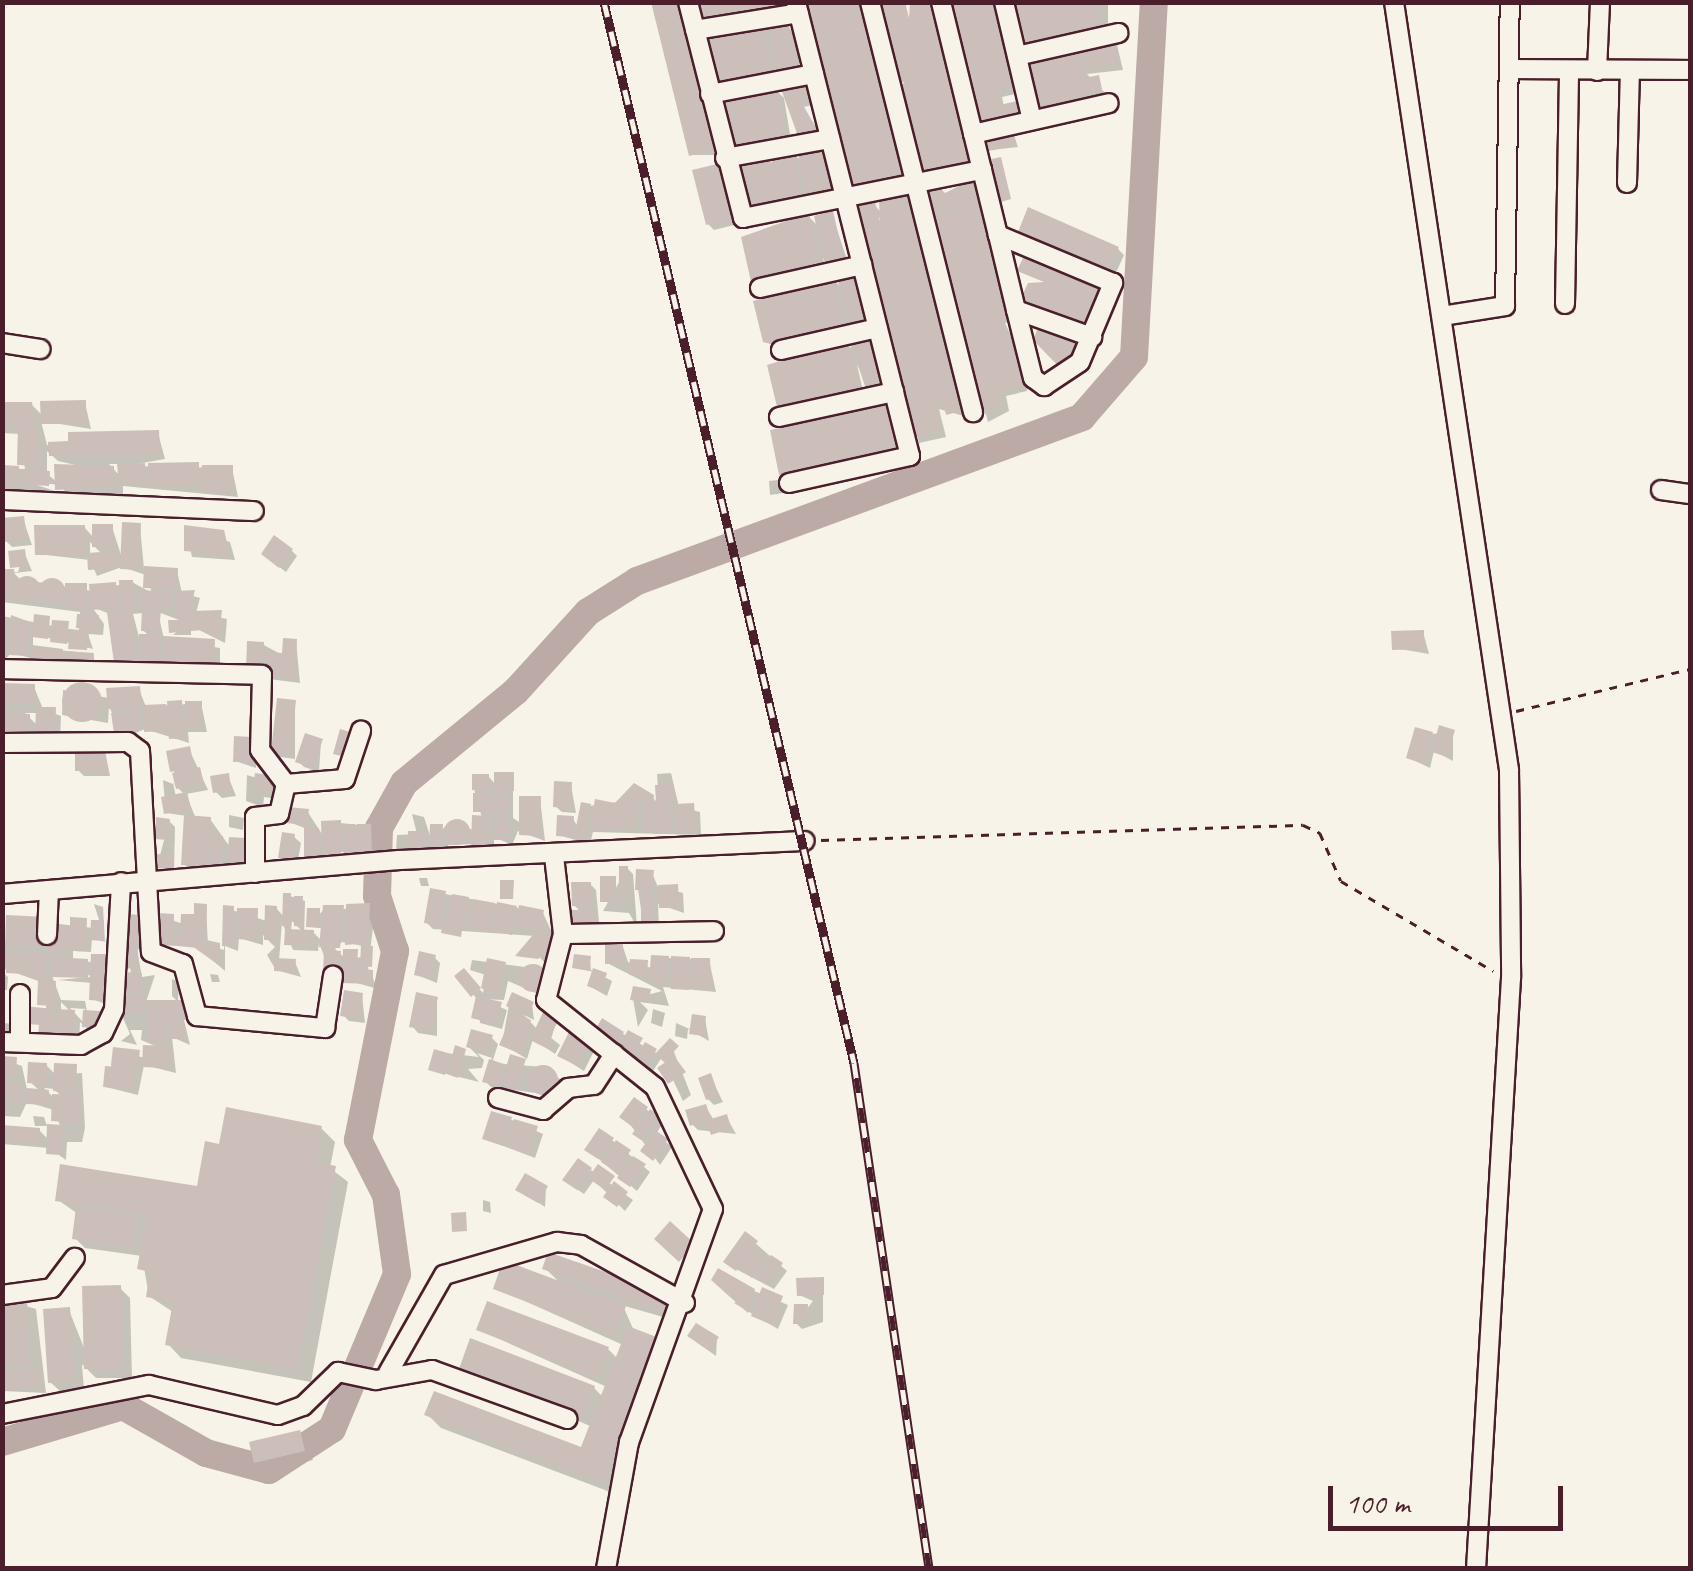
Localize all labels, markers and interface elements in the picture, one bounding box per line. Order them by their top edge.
scale bar [1333,1466,1568,1528]
text: 100 m [1345,1484,1410,1522]

